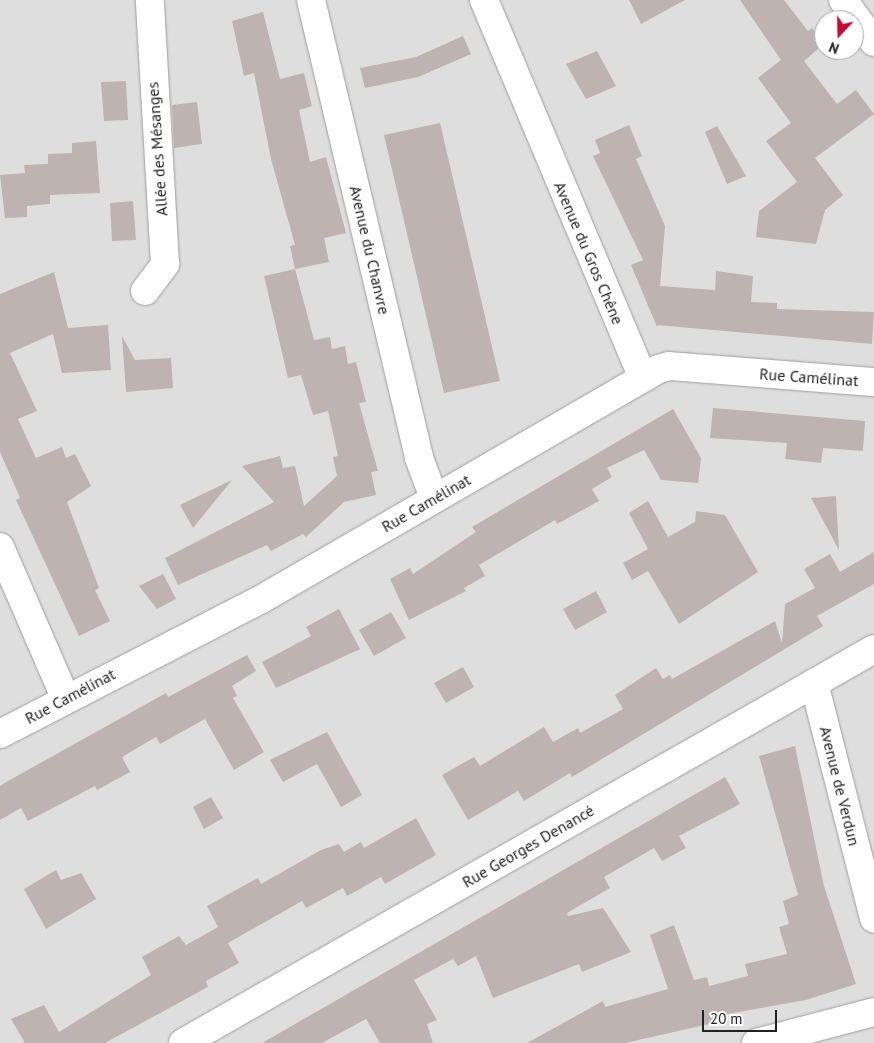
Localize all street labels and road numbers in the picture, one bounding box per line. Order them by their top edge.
street label: Allée des Mésanges [143,81,171,217]
street label: Avenue du Gros Chêne [550,179,628,327]
street label: Avenue du Chanvre [346,184,394,316]
street label: Rue Camélinat [759,364,859,390]
street label: Rue Camélinat [378,470,474,536]
street label: Rue Camélinat [22,664,118,728]
street label: Avenue de Verdun [816,724,864,848]
street label: Rue Georges Denancé [459,800,597,892]

